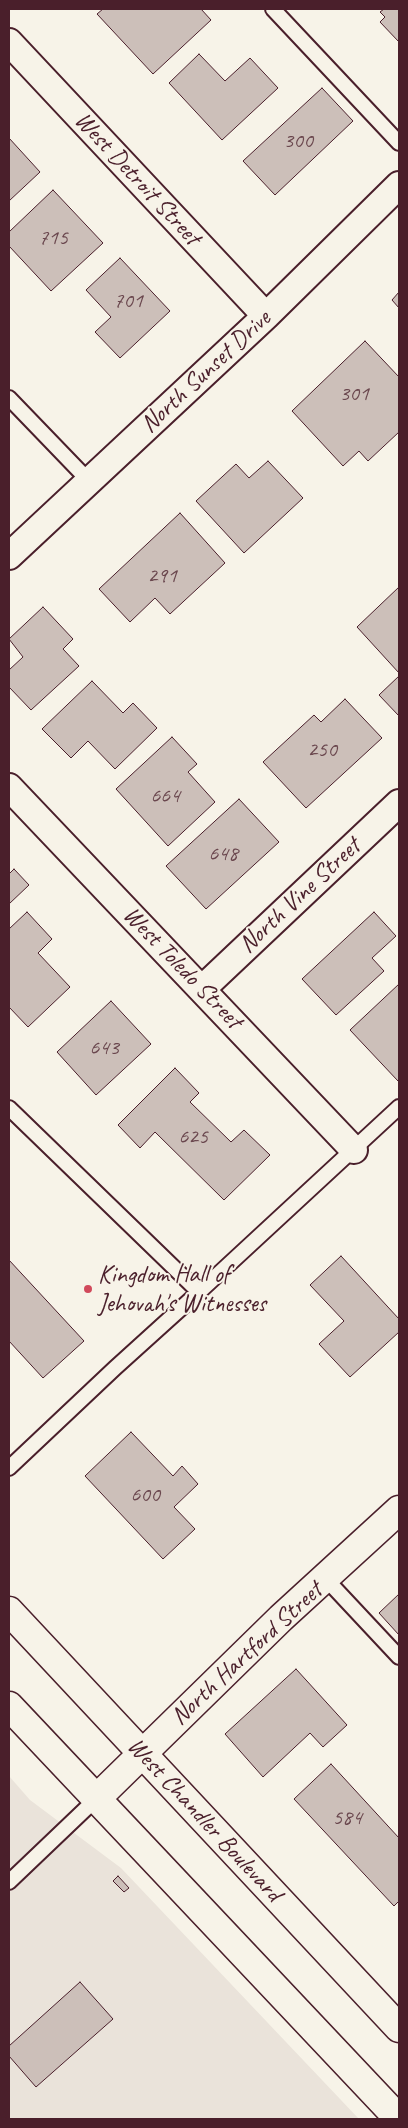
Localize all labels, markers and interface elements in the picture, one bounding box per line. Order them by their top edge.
street label: West Detroit Street [68,106,206,252]
house number: 300 [283,128,313,154]
house number: 715 [38,225,68,251]
house number: 701 [113,288,143,314]
street label: North Sunset Drive [135,304,277,440]
house number: 301 [339,381,369,407]
house number: 291 [147,563,177,589]
house number: 250 [307,737,337,763]
house number: 664 [150,783,180,809]
street label: North Vine Street [233,832,367,960]
house number: 648 [208,841,238,867]
street label: West Toledo Street [116,900,248,1036]
house number: 643 [89,1035,119,1061]
house number: 625 [178,1124,208,1150]
place label: Kingdom Hall of Jehovah's Witnesses [98,1260,266,1319]
marker: Kingdom Hall of Jehovah's Witnesses [82,1283,94,1295]
house number: 600 [130,1482,160,1508]
street label: North Hartford Street [165,1576,329,1732]
street label: West Chandler Boulevard [120,1732,288,1908]
house number: 584 [332,1805,362,1831]

